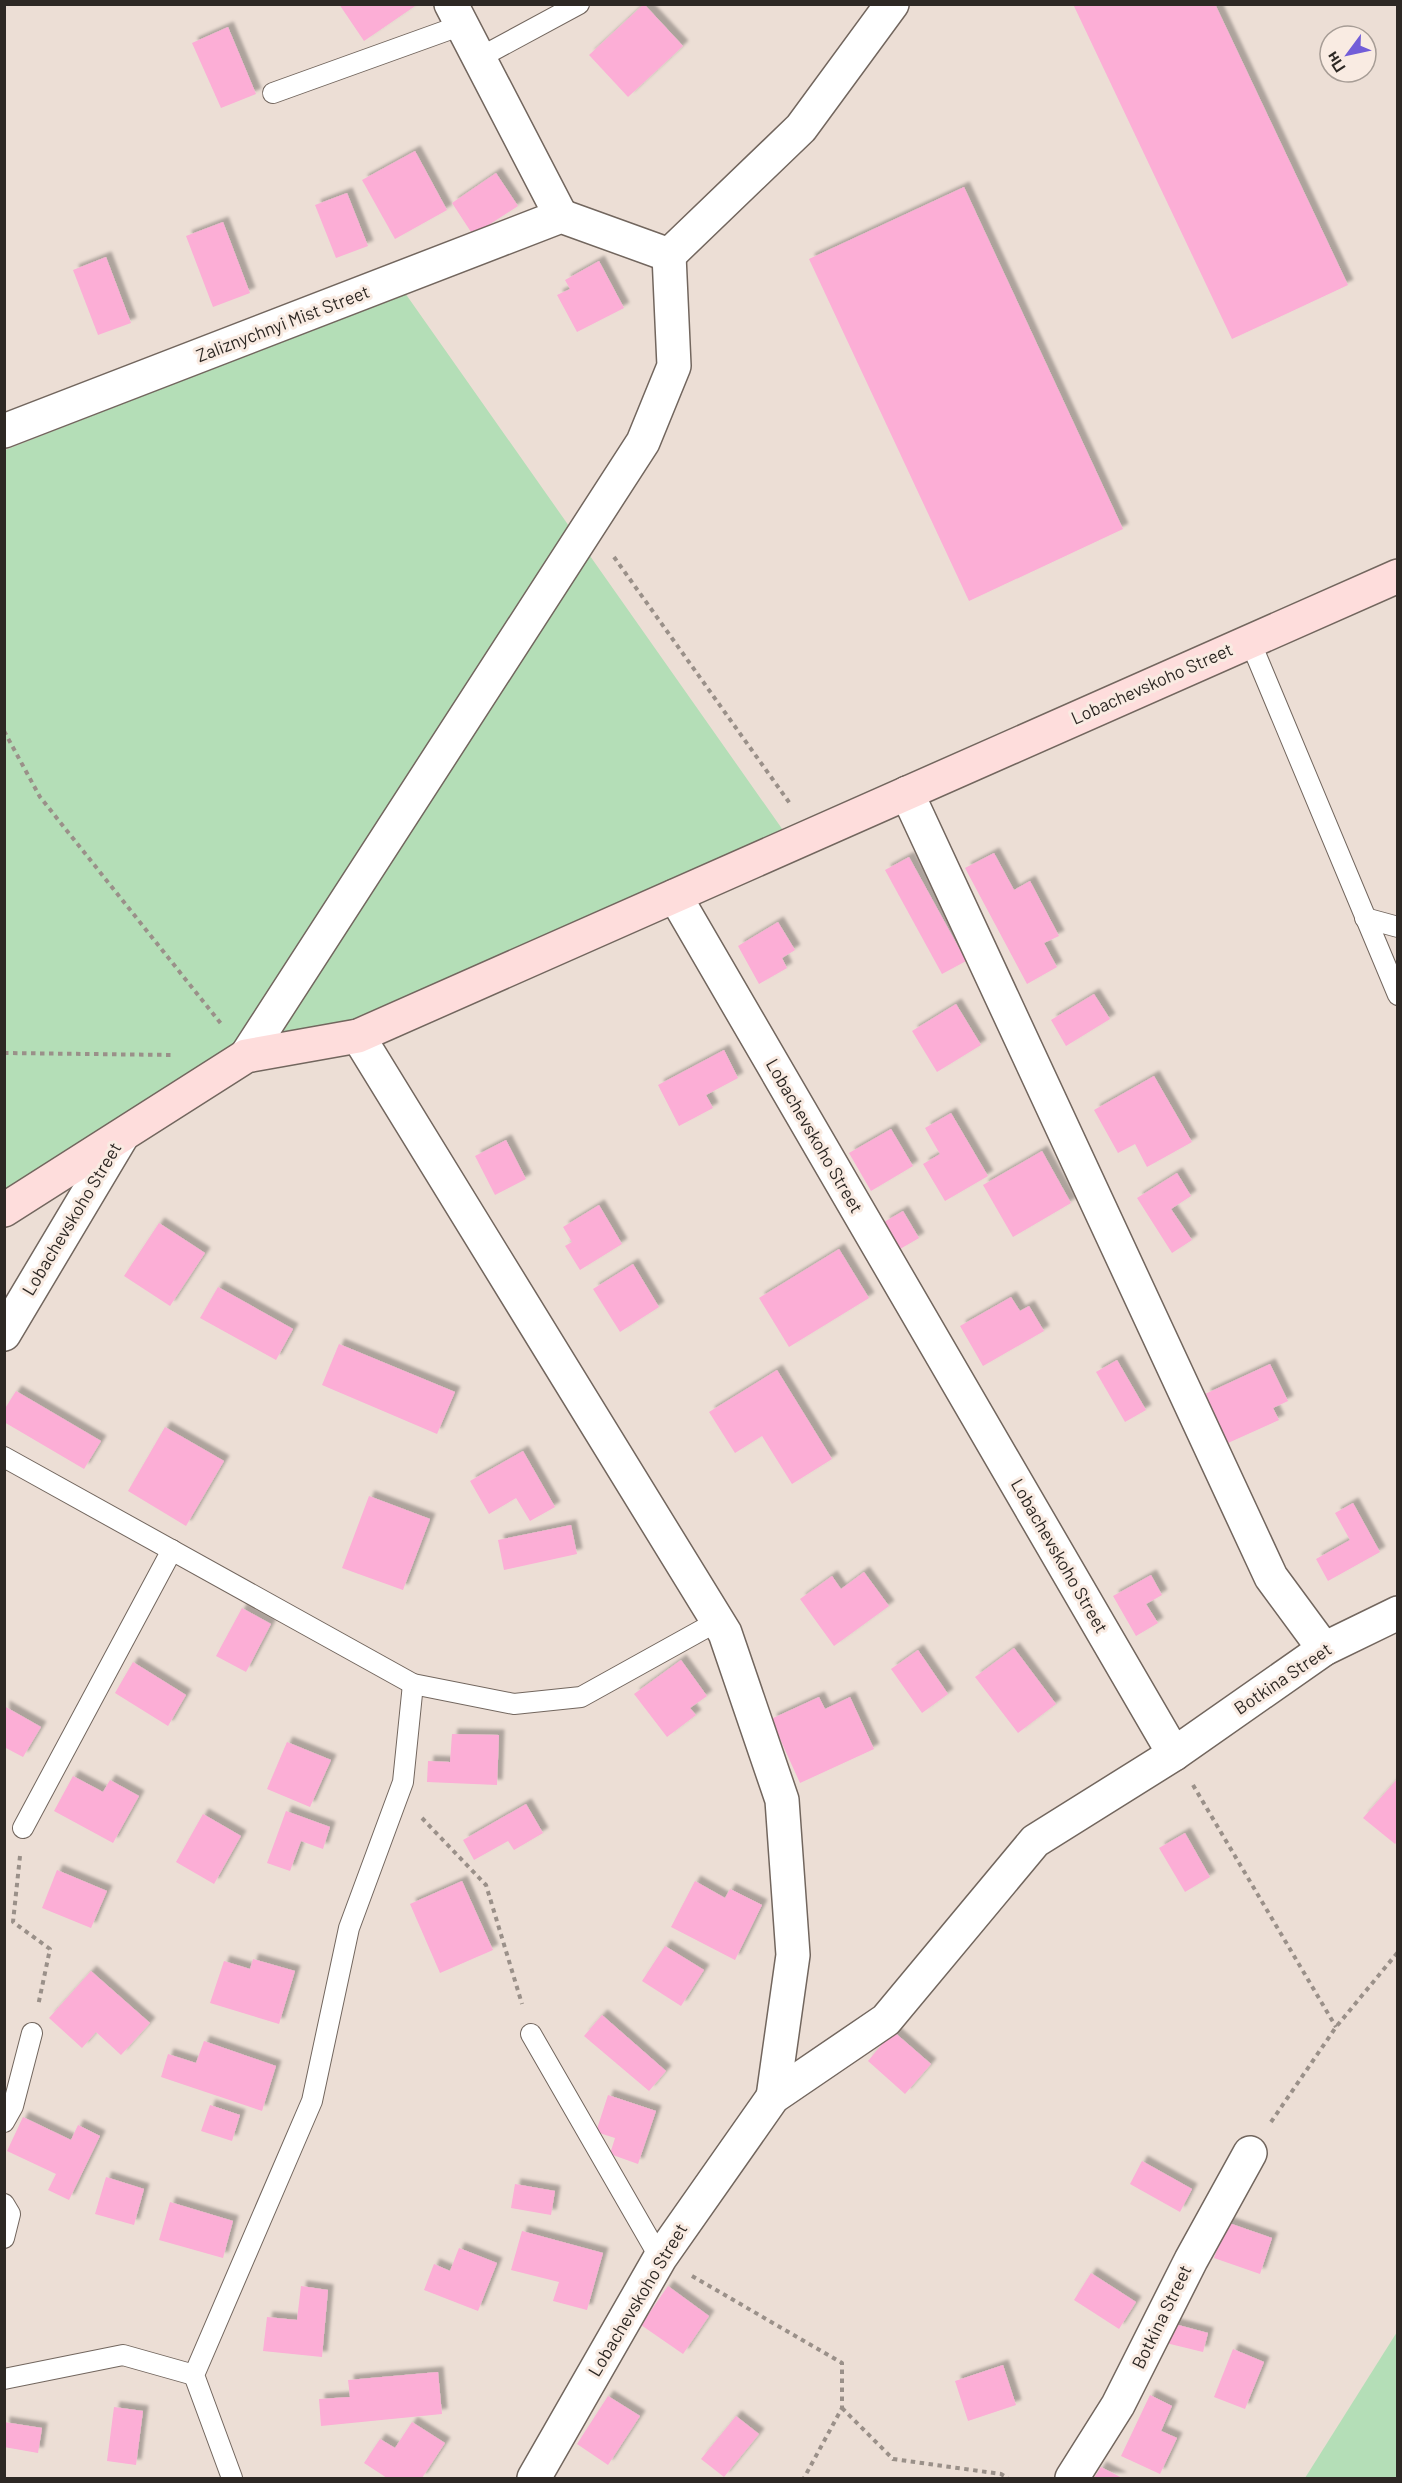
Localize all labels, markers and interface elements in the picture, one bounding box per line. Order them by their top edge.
north arrow [1318,24,1378,84]
text: Пн [1321,48,1349,76]
street label: Zaliznychnyi Mist Street [193,280,372,366]
street label: Lobachevskoho Street [1067,638,1236,729]
street label: Lobachevskoho Street [762,1054,868,1217]
street label: Lobachevskoho Street [17,1138,126,1299]
street label: Lobachevskoho Street [1007,1474,1113,1637]
street label: Botkina Street [1230,1638,1335,1719]
street label: Lobachevskoho Street [583,2219,692,2380]
street label: Botkina Street [1126,2261,1196,2372]

